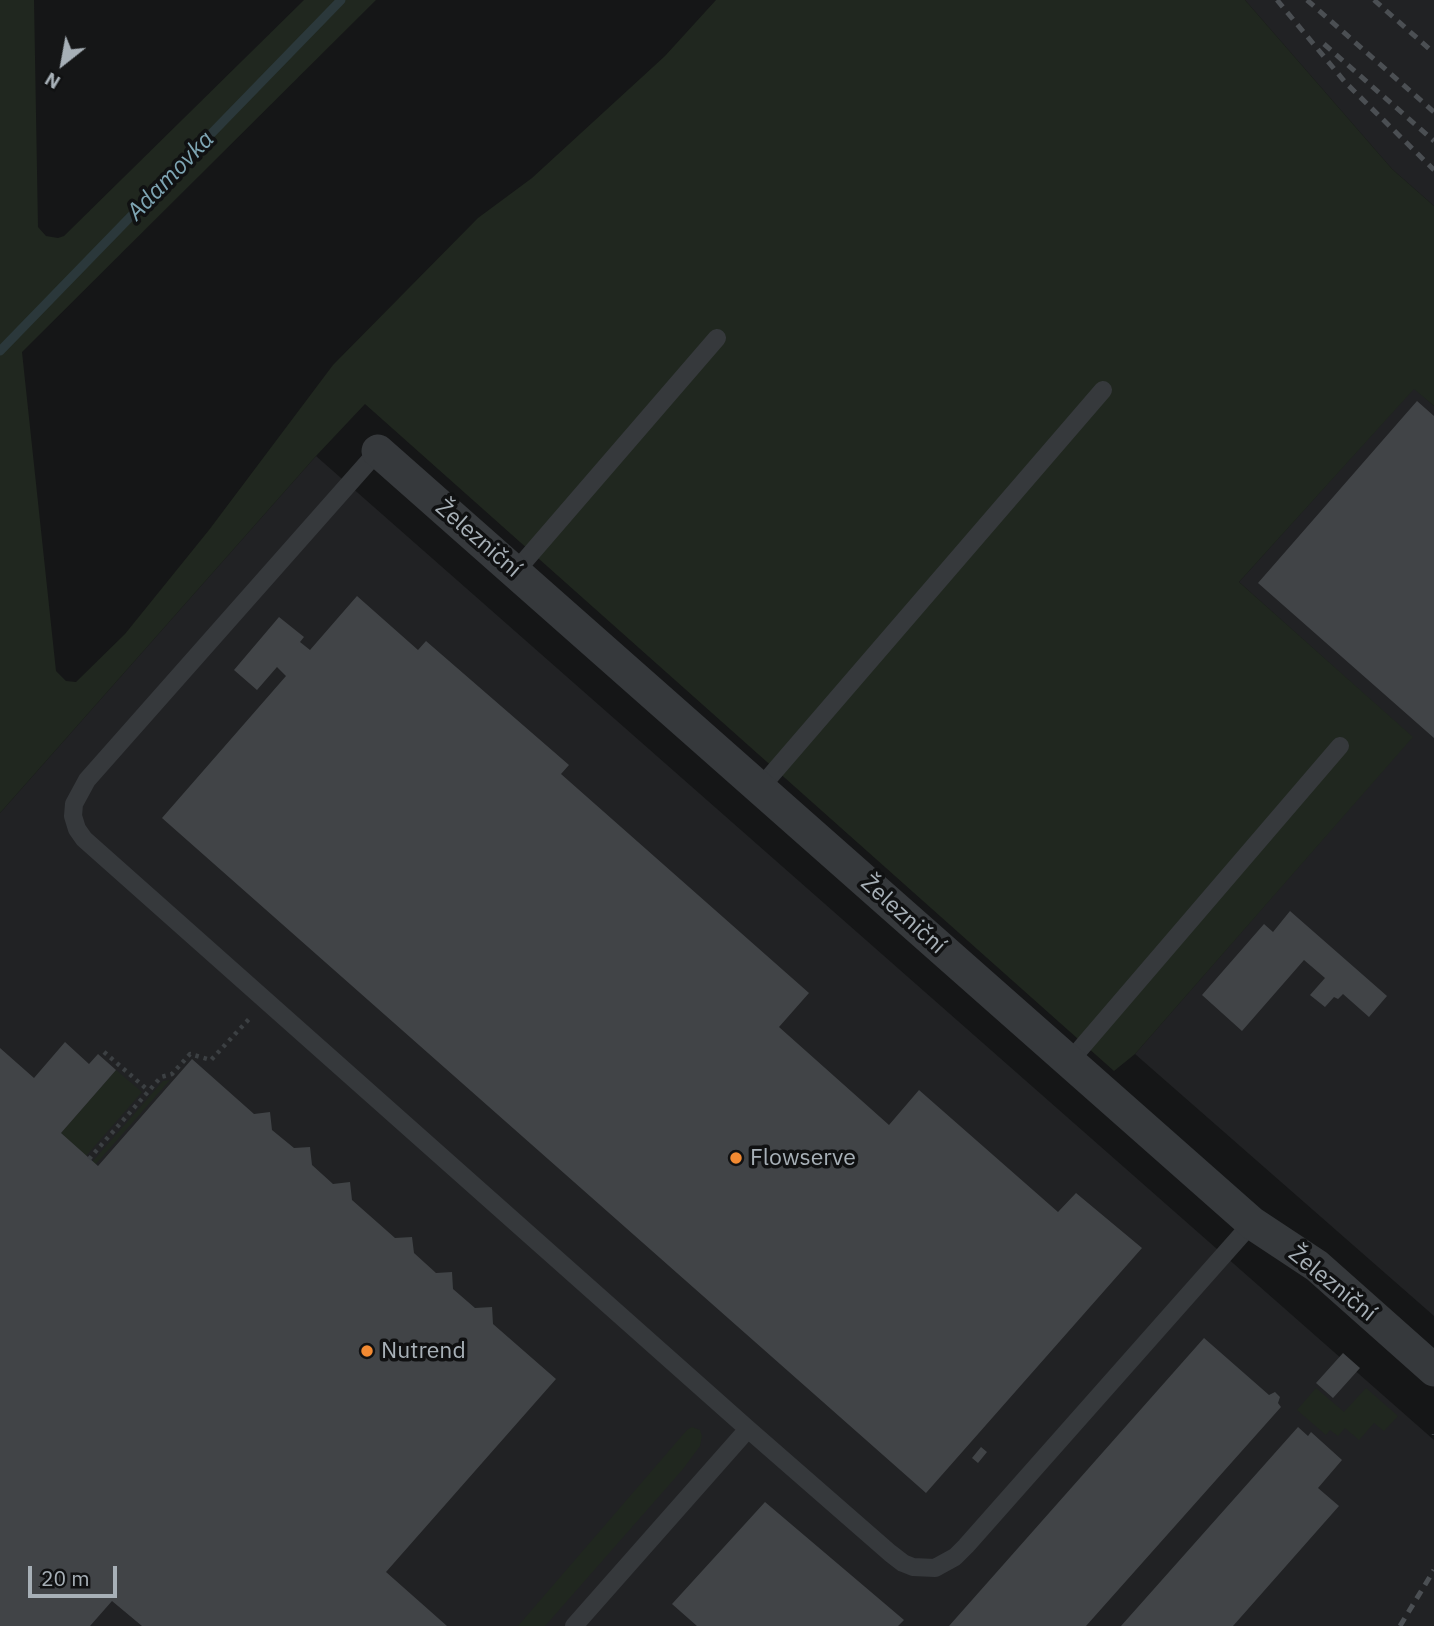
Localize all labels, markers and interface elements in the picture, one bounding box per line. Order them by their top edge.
north arrow [28,28,98,98]
text: N [40,67,64,95]
water label: Adamovka [121,125,221,227]
street label: Železniční [430,494,526,584]
street label: Železniční [855,870,951,960]
place label: Flowserve [750,1144,856,1172]
marker: Flowserve [728,1150,744,1166]
street label: Železniční [1283,1240,1381,1328]
place label: Nutrend [381,1337,466,1365]
marker: Nutrend [359,1343,375,1359]
scale bar [32,1552,121,1596]
text: 20 m [41,1564,90,1592]

